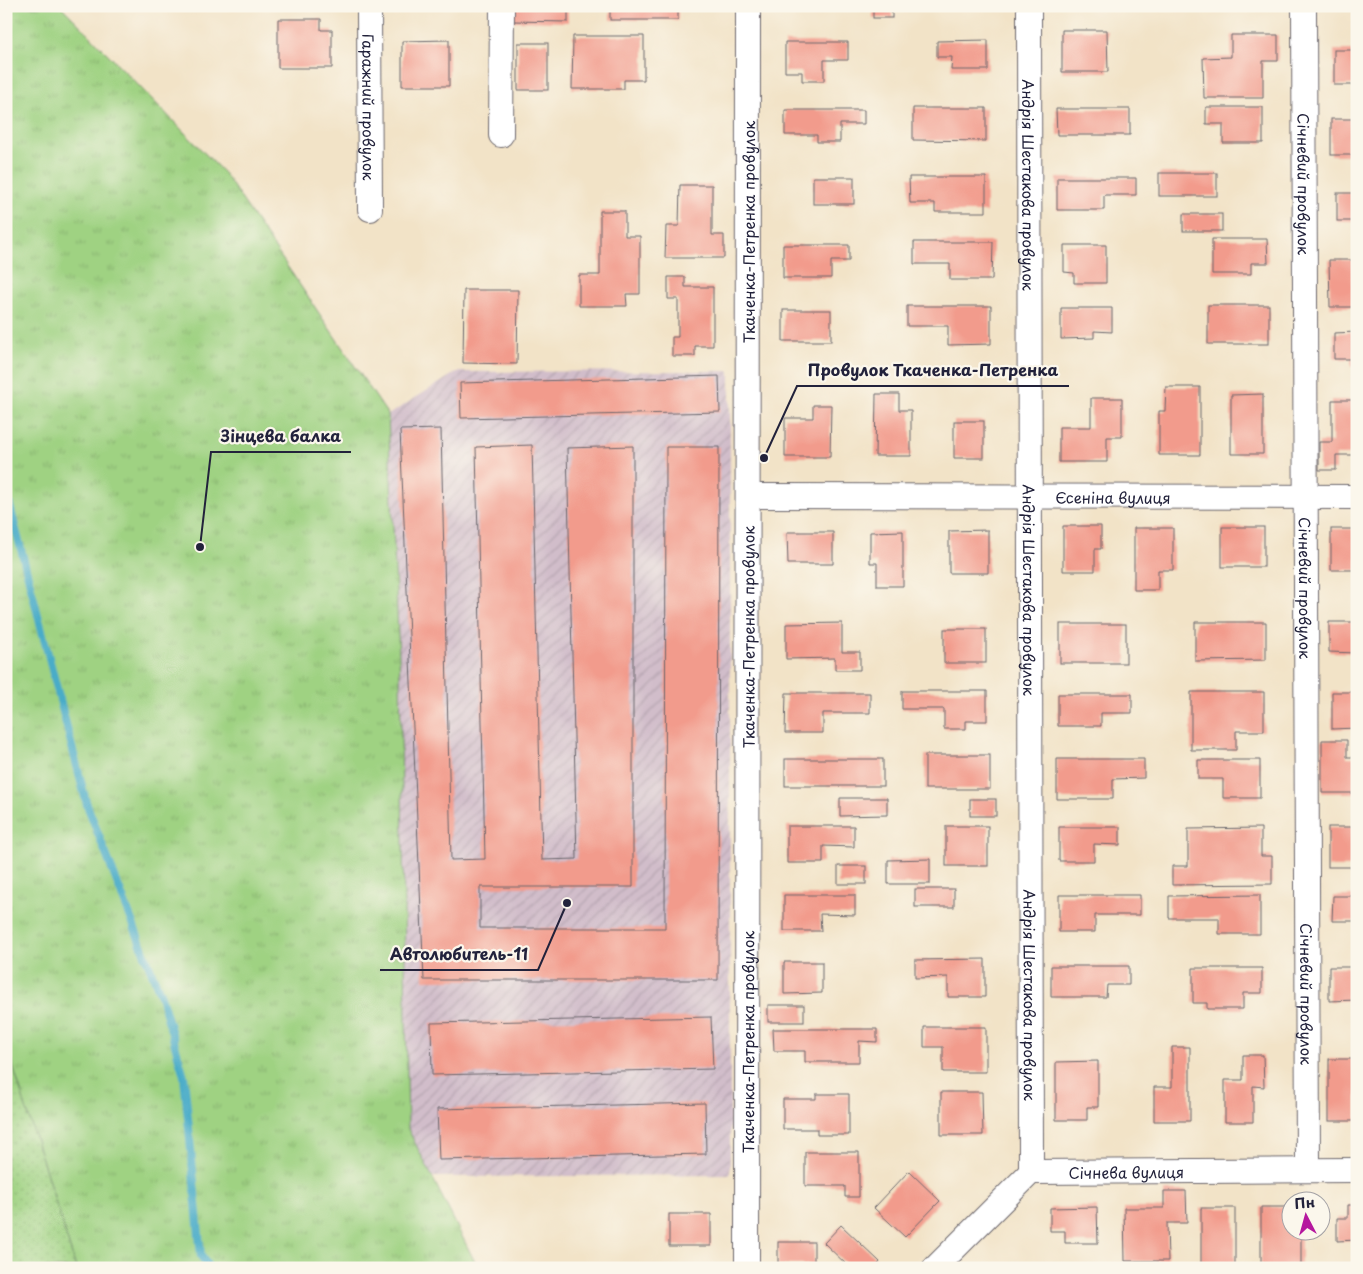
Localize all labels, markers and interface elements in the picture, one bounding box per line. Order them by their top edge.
street label: Гаражний провулок [358,34,381,180]
street label: Андрія Шестакова провулок [1018,79,1041,291]
street label: Січневий провулок [1293,113,1316,255]
street label: Ткаченка-Петренка провулок [736,121,759,343]
callout: Провулок Ткаченка-Петренка [797,355,1069,386]
text: Провулок Ткаченка-Петренка [808,357,1058,381]
callout: Зінцева балка [211,421,351,452]
text: Зінцева балка [220,423,341,447]
street label: Андрія Шестакова провулок [1018,484,1042,696]
street label: Єсеніна вулиця [1055,485,1171,508]
street label: Січневий провулок [1294,517,1318,659]
street label: Ткаченка-Петренка провулок [736,526,759,748]
street label: Андрія Шестакова провулок [1019,889,1042,1101]
street label: Січневий провулок [1296,923,1319,1065]
street label: Ткаченка-Петренка провулок [736,931,759,1153]
callout: Автолюбитель-11 [380,939,538,970]
text: Автолюбитель-11 [390,941,528,965]
street label: Січнева вулиця [1068,1160,1184,1183]
text: Пн [1293,1191,1316,1214]
north arrow [1280,1192,1330,1242]

